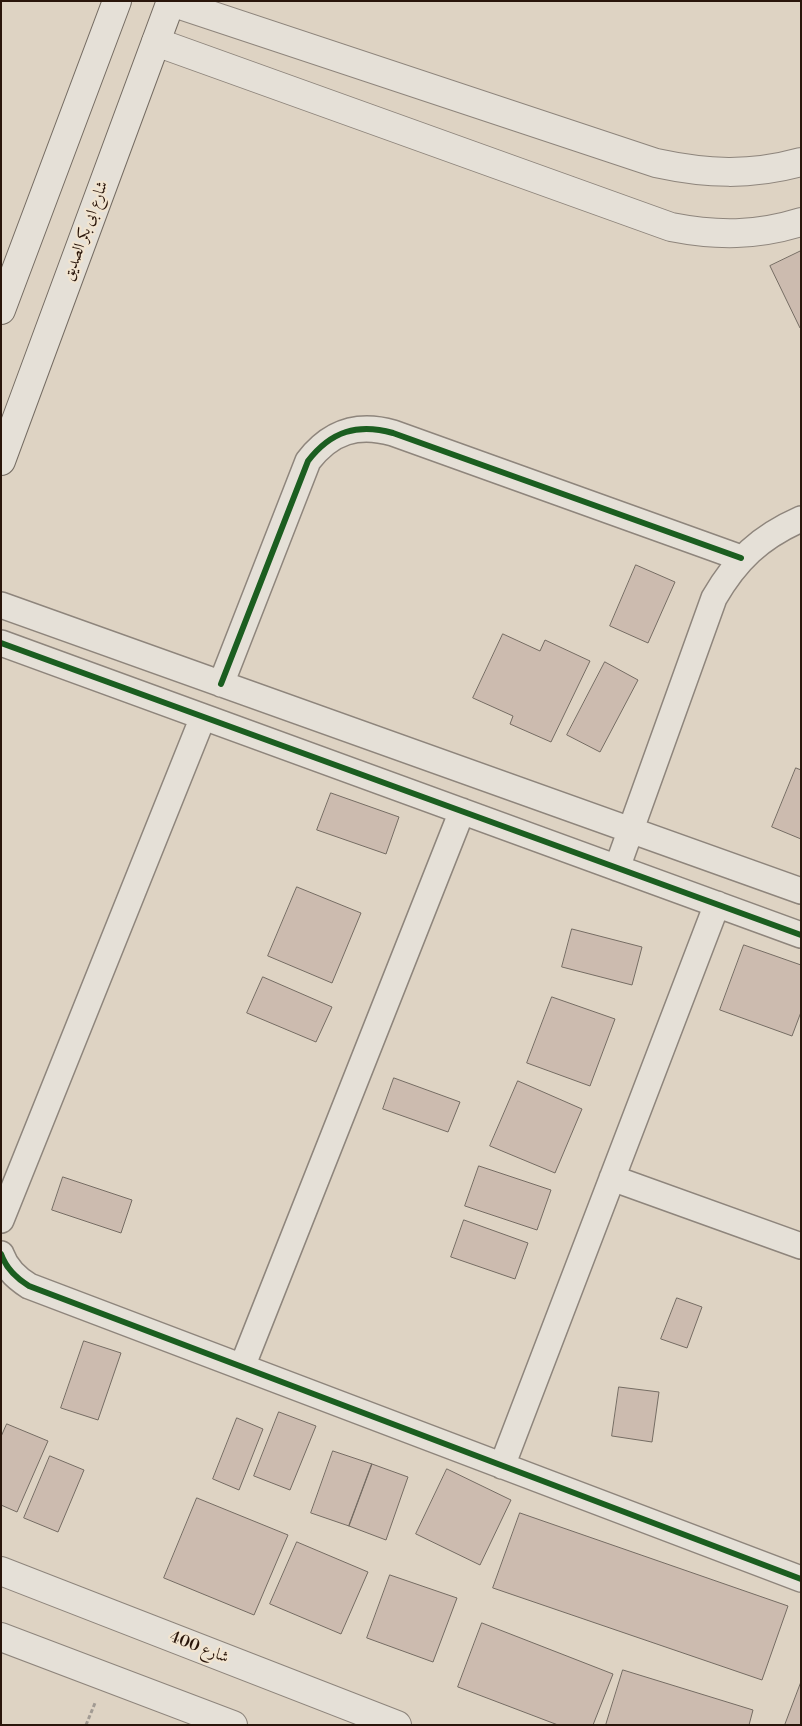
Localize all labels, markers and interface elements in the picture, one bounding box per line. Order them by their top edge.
street label: شارع ابى بكر الصديق [59,179,113,283]
street label: شارع 400 [167,1628,231,1668]

